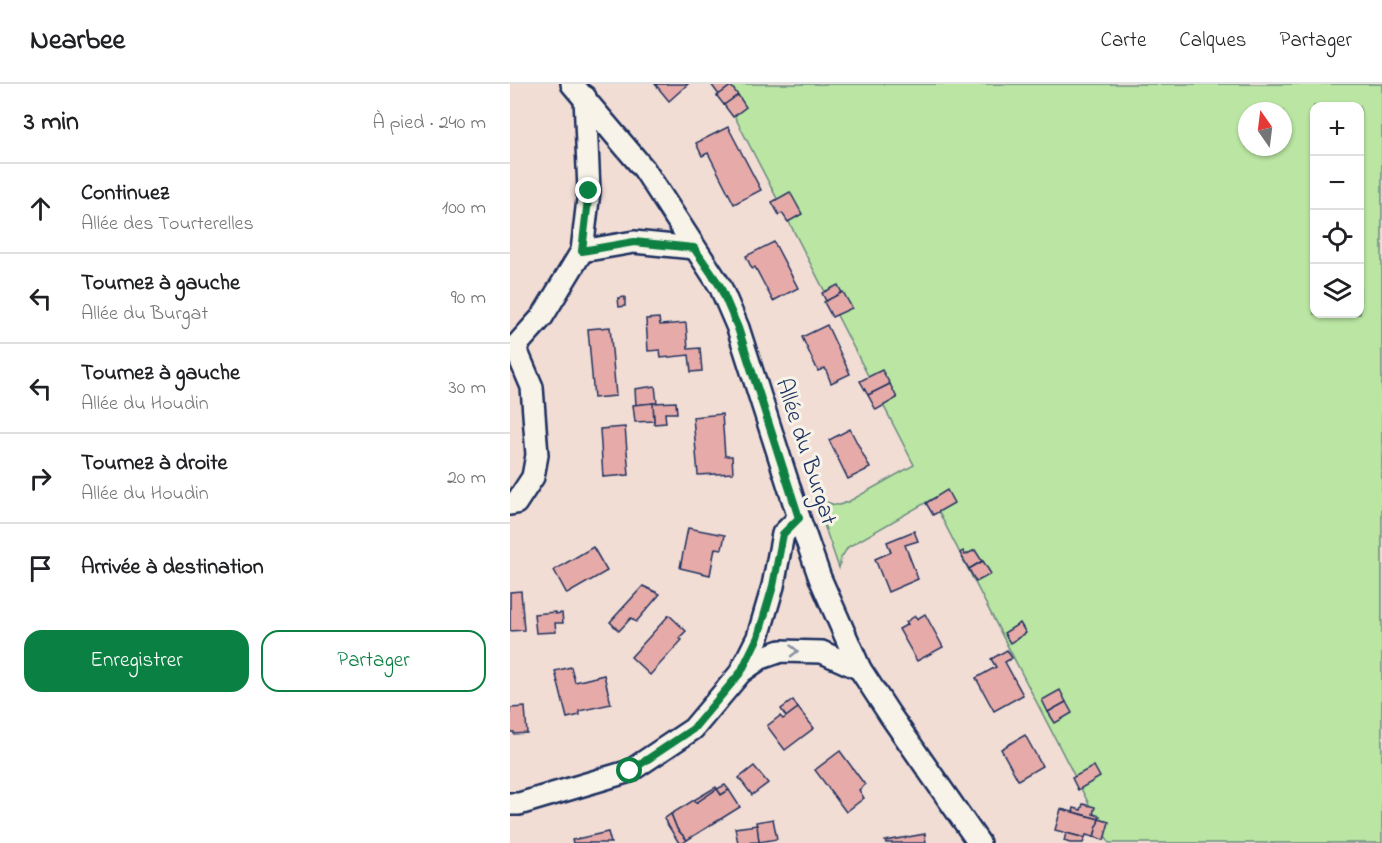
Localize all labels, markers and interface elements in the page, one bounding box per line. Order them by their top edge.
text: Nearbee [30,21,125,62]
text: Carte [1100,26,1146,56]
text: Calques [1179,26,1246,56]
text: Partager [1279,26,1352,56]
north arrow [1238,102,1292,156]
map controls [1310,102,1364,318]
button: + [1310,102,1364,156]
text: 3 min [24,104,79,142]
text: À pied · 240 m [372,109,486,138]
button: − [1310,156,1364,210]
route end [575,177,601,203]
text: Continuez [81,178,169,210]
icon: ahead [24,192,57,225]
text: 100 m [442,194,486,223]
text: Allée des Tourterelles [81,210,254,239]
button: locate [1310,210,1364,264]
button: layers [1310,264,1364,318]
text: Tournez à gauche [81,268,240,300]
icon: left [24,282,57,315]
text: 90 m [451,284,486,313]
text: Allée du Burgat [81,300,208,329]
text: Tournez à gauche [81,358,240,390]
icon: left [24,372,57,405]
text: 30 m [449,374,486,403]
street label: Allée du Burgat [765,374,845,530]
text: Allée du Houdin [81,390,209,419]
text: Tournez à droite [81,448,227,480]
icon: right [24,462,57,495]
text: 20 m [447,464,486,493]
text: Allée du Houdin [81,480,209,509]
icon: arrive [24,552,57,585]
text: Arrivée à destination [81,552,264,584]
button: Enregistrer [24,630,249,692]
button: Partager [261,630,486,692]
one-way arrow [789,645,798,657]
route start [616,757,642,783]

